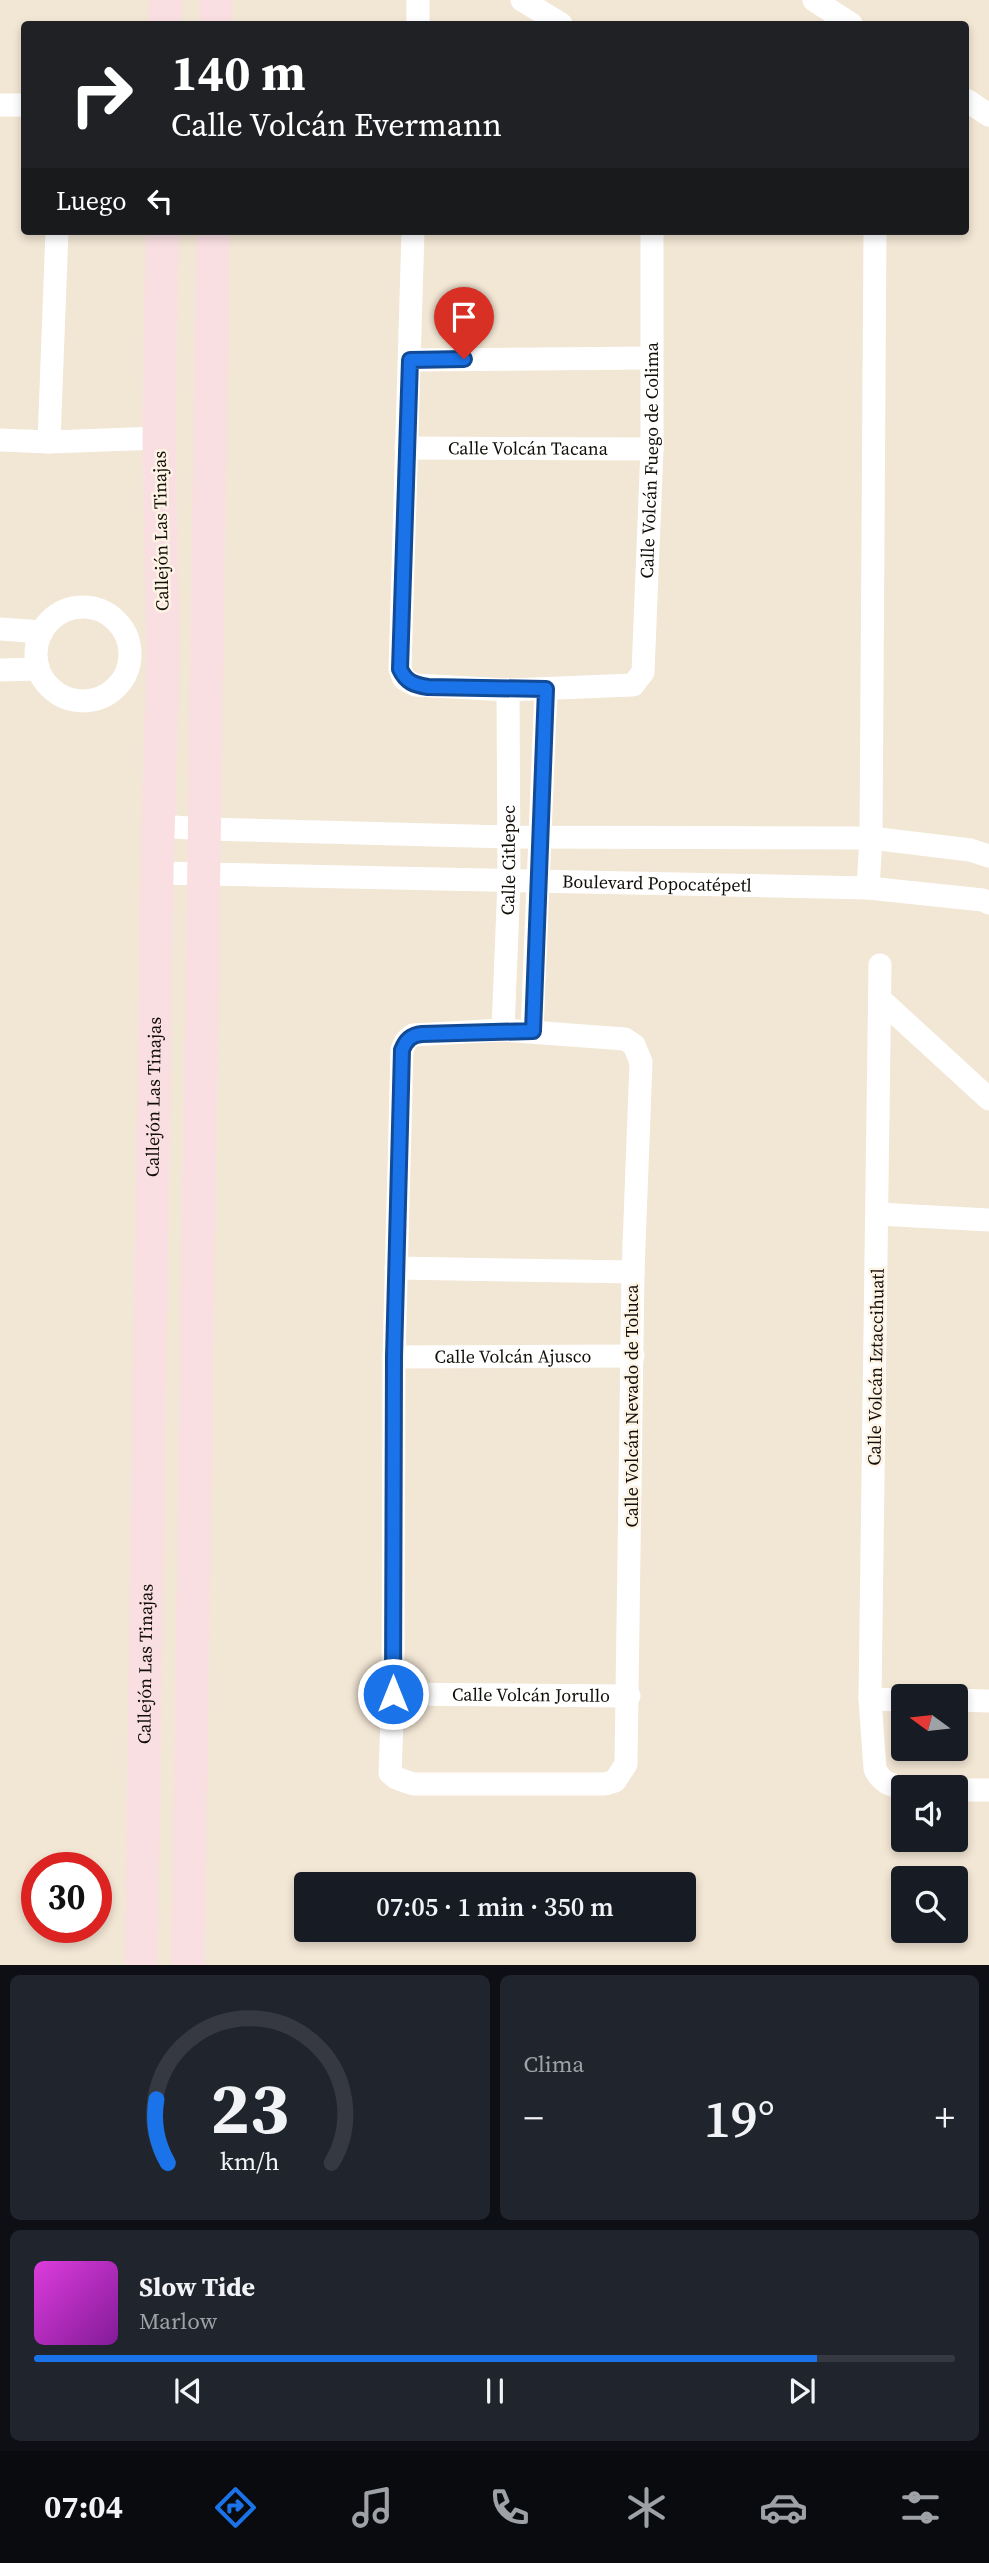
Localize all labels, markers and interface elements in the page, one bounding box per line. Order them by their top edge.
text: 140 m [171,39,306,106]
icon: right [56,49,147,140]
text: Calle Volcán Evermann [171,103,502,147]
icon: left [141,182,179,220]
text: Luego [56,183,127,219]
pin [434,287,494,359]
icon: arrive [445,298,483,336]
street label: Calle Volcán Fuego de Colima [634,341,664,579]
street label: Calle Volcán Tacana [448,435,609,461]
street label: Callejón Las Tinajas [147,451,174,611]
street label: Calle Citlepec [495,805,521,916]
street label: Boulevard Popocatépetl [562,869,752,898]
street label: Callejón Las Tinajas [140,1017,167,1177]
street label: Calle Volcán Iztaccihuatl [861,1268,890,1466]
street label: Calle Volcán Nevado de Toluca [619,1284,644,1528]
street label: Calle Volcán Ajusco [435,1343,592,1369]
street label: Callejón Las Tinajas [131,1583,159,1744]
position arrow [356,1657,430,1731]
street label: Calle Volcán Jorullo [452,1682,610,1708]
north arrow [891,1684,968,1760]
map controls [891,1684,968,1943]
button: sound [891,1775,968,1852]
speed limit sign: 30 [21,1852,112,1943]
button: search [891,1866,968,1943]
text: 07:05 · 1 min · 350 m [376,1889,614,1925]
text: Clima [524,2048,584,2080]
text: 23 [210,2059,289,2158]
text: 19° [704,2083,775,2154]
text: − [524,2092,544,2144]
text: + [935,2092,955,2144]
text: km/h [220,2144,280,2178]
text: Slow Tide [139,2269,255,2305]
text: Marlow [139,2305,217,2337]
icon: previous [169,2372,207,2410]
icon: pause [476,2372,514,2410]
icon: next [783,2372,821,2410]
icon: directions [211,2483,260,2532]
icon: music [348,2483,397,2532]
icon: phone [485,2483,534,2532]
icon: climate [622,2483,671,2532]
icon: car [759,2483,808,2532]
icon: filters [896,2483,945,2532]
text: 07:04 [44,2485,123,2529]

